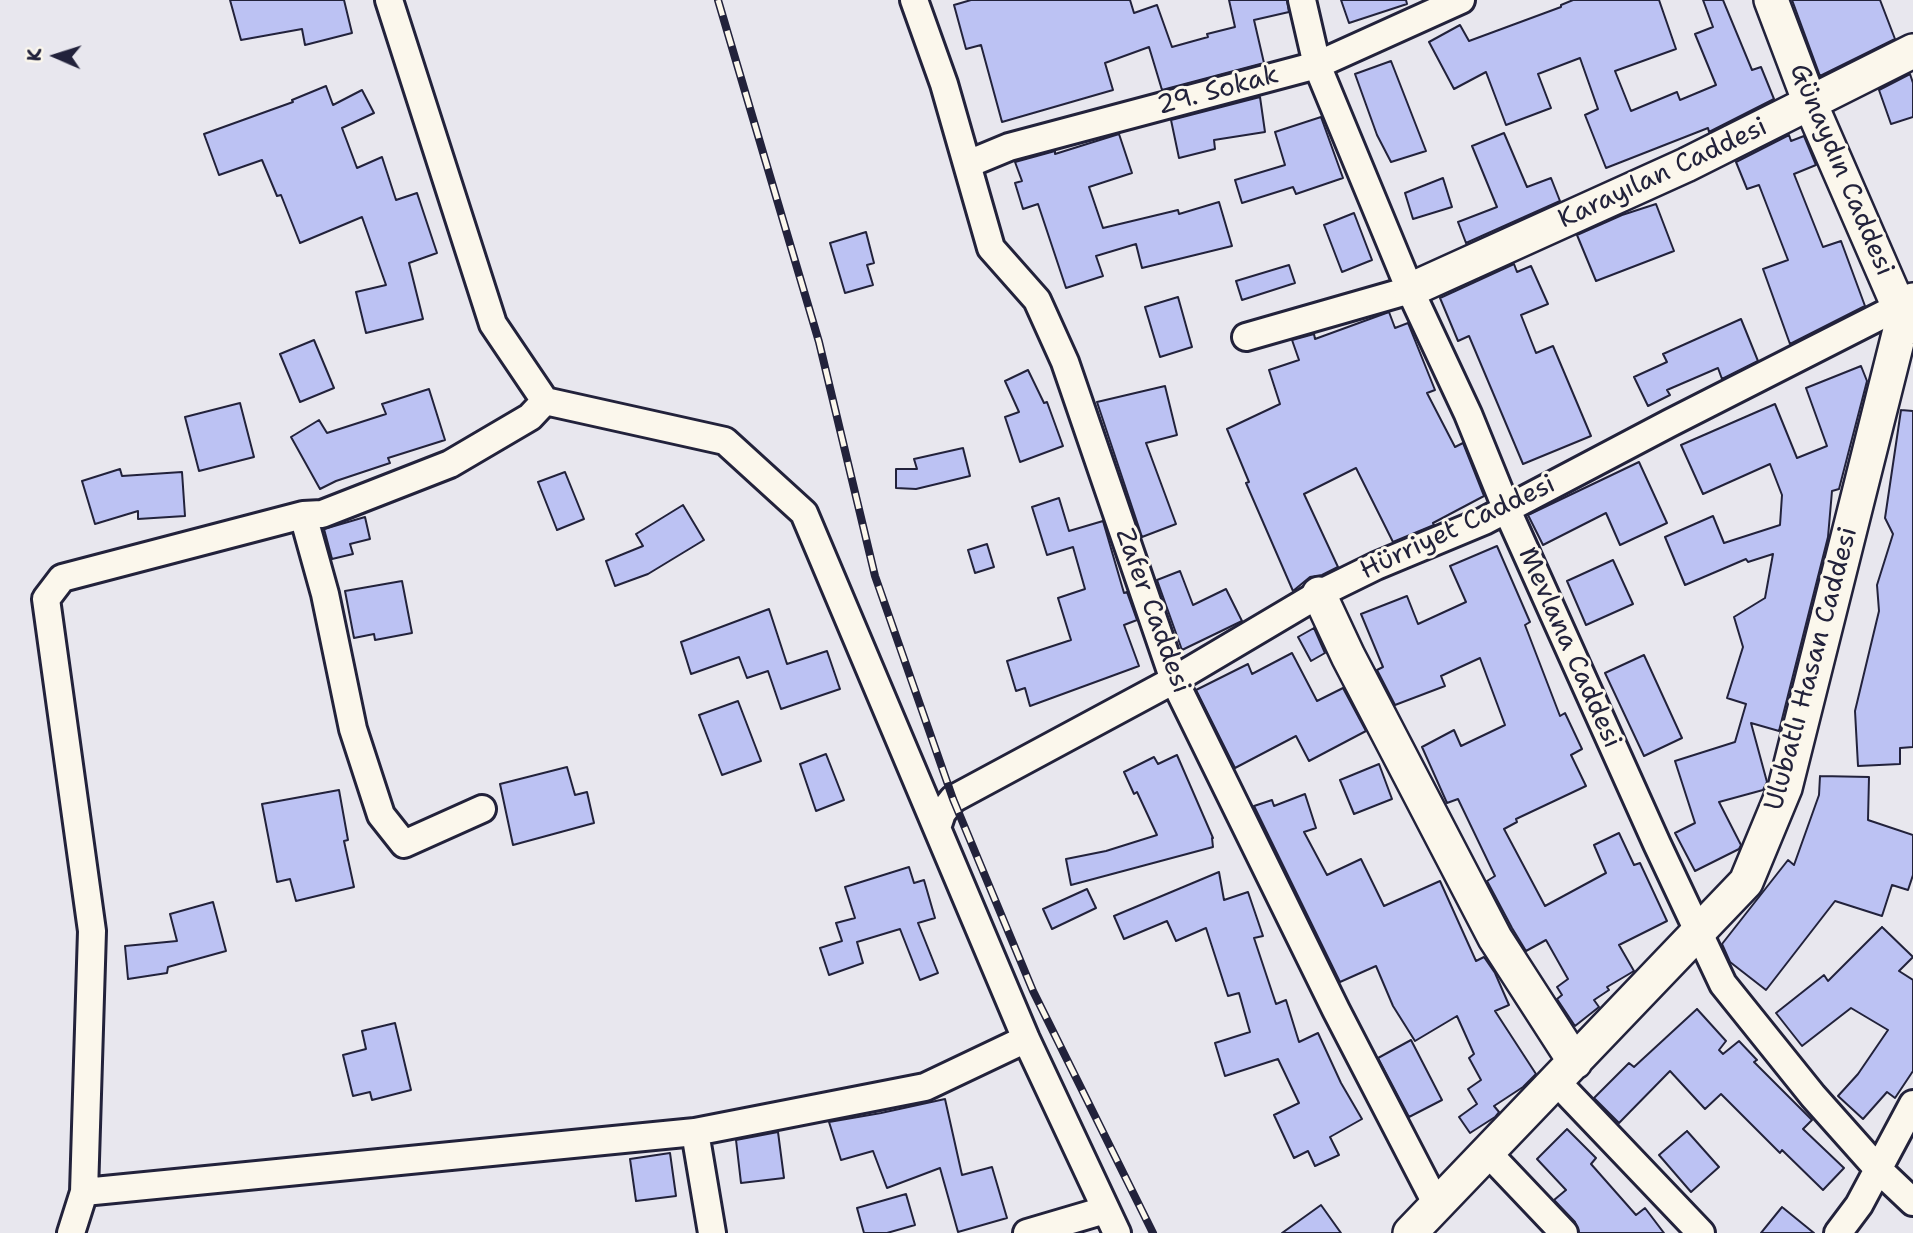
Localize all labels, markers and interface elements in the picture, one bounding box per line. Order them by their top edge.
north arrow [21,21,91,91]
text: K [22,48,47,62]
street label: Günaydın Caddesi [1782,59,1900,281]
street label: 29. Sokak [1154,60,1282,122]
street label: Karayılan Caddesi [1554,112,1772,236]
street label: Hürriyet Caddesi [1356,469,1560,587]
street label: Zafer Caddesi [1108,524,1196,698]
street label: Ulubatlı Hasan Caddesi [1759,524,1865,814]
street label: Mevlana Caddesi [1511,543,1627,753]

